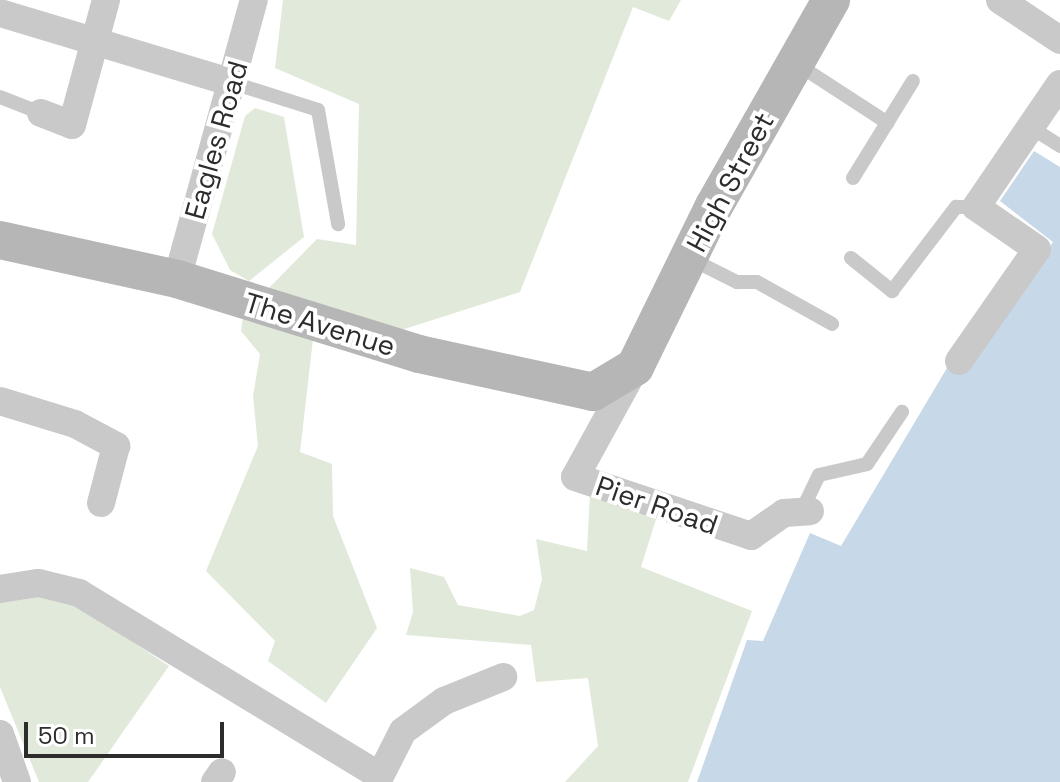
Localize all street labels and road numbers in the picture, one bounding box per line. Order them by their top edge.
street label: Eagles Road [177,57,255,223]
street label: High Street [679,107,781,257]
street label: The Avenue [240,285,400,363]
street label: Pier Road [592,468,722,542]

